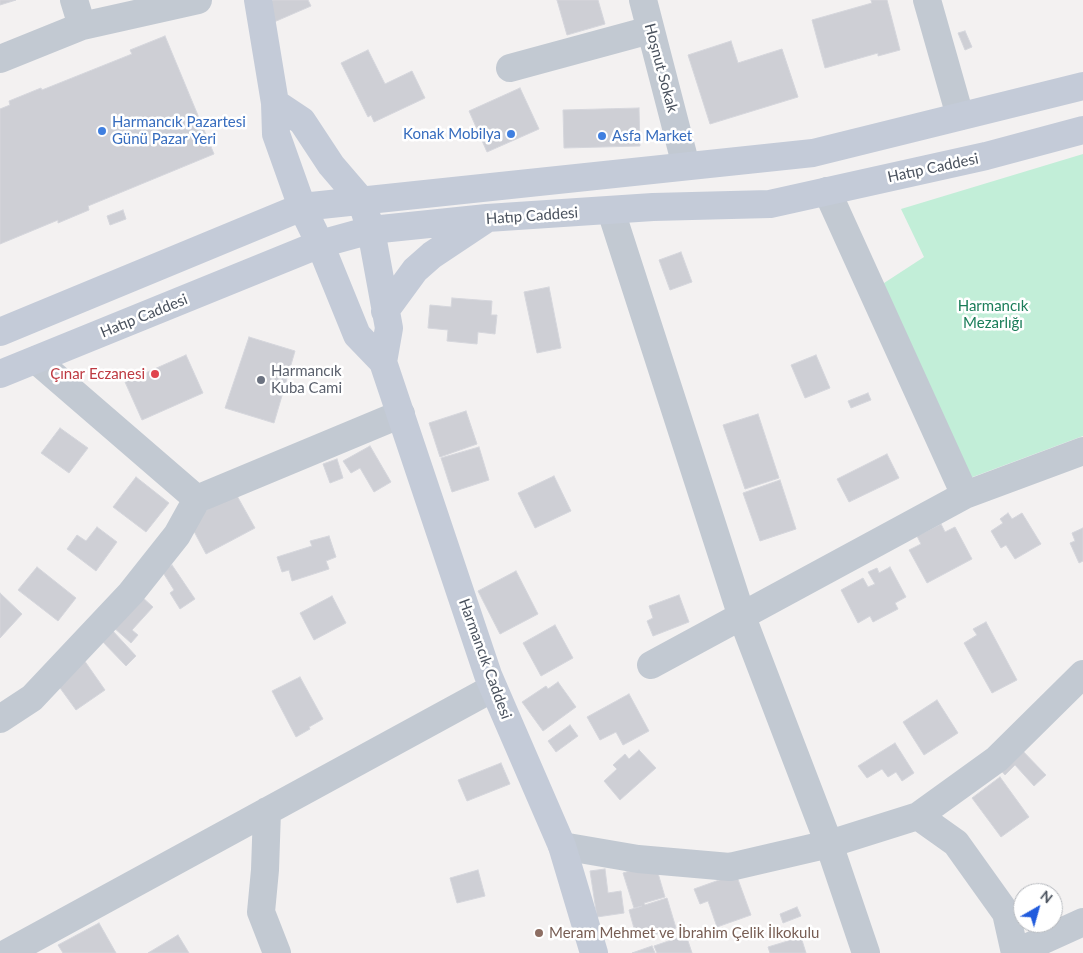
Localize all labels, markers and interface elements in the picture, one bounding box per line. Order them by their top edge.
street label: Hoşnut Sokak [640,21,682,115]
place label: Harmancık Pazartesi Günü Pazar Yeri [112,113,246,148]
marker: Harmancık Pazartesi Günü Pazar Yeri [96,125,108,137]
place label: Konak Mobilya [403,125,501,143]
place label: Asfa Market [612,127,692,145]
marker: Konak Mobilya [505,128,517,140]
marker: Asfa Market [596,130,608,142]
street label: Hatıp Caddesi [886,150,980,186]
street label: Hatıp Caddesi [485,204,579,228]
street label: Hatıp Caddesi [98,290,190,342]
park label: Harmancık Mezarlığı [958,297,1028,332]
place label: Harmancık Kuba Cami [271,362,342,397]
place label: Çınar Eczanesi [50,365,145,383]
marker: Çınar Eczanesi [149,368,161,380]
marker: Harmancık Kuba Cami [255,374,267,386]
street label: Harmancık Caddesi [455,596,515,722]
north arrow [1013,883,1063,933]
text: N [1037,887,1056,907]
place label: Meram Mehmet ve İbrahim Çelik İlkokulu [549,924,819,942]
marker: Meram Mehmet ve İbrahim Çelik İlkokulu [533,927,545,939]

